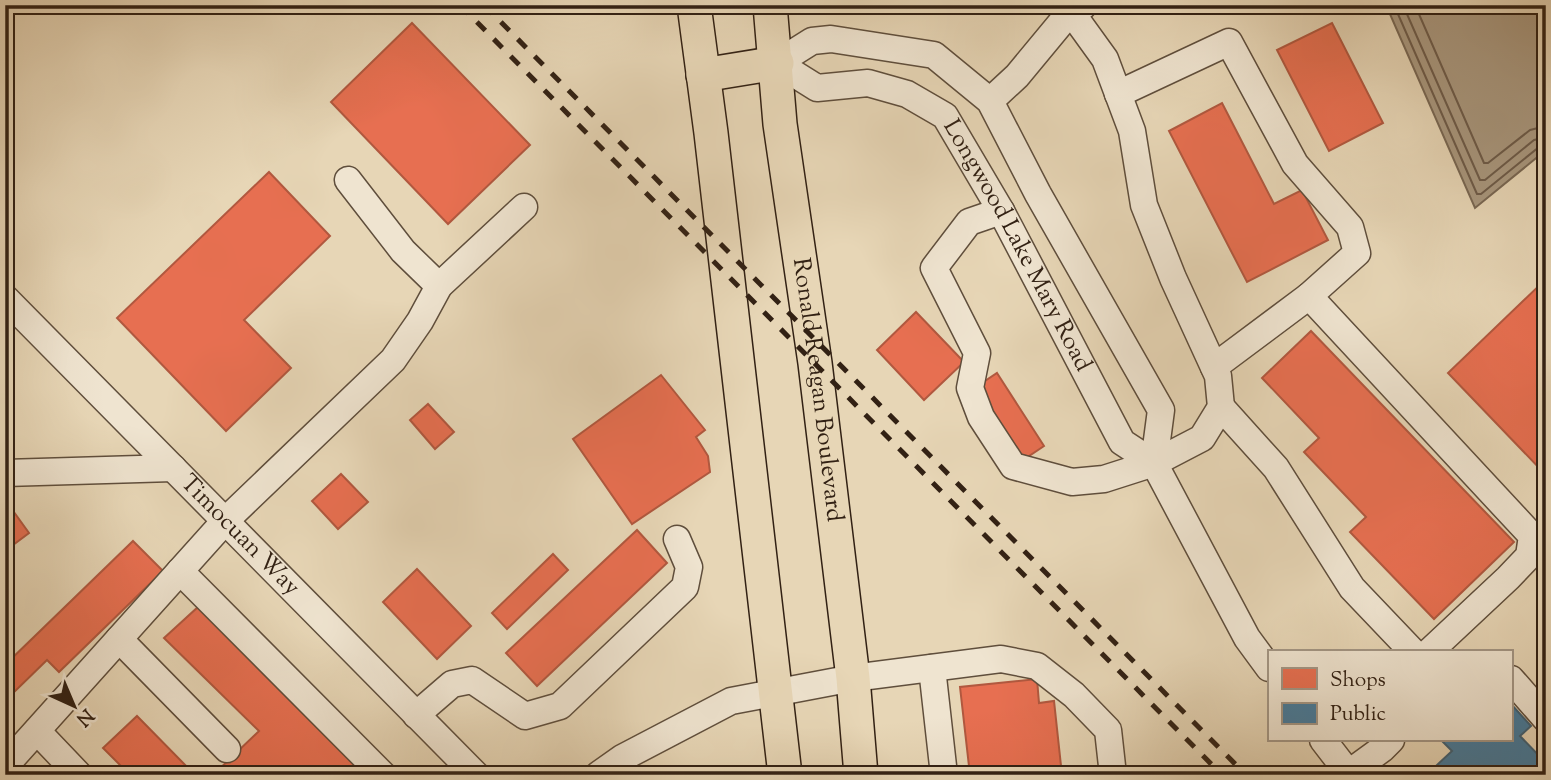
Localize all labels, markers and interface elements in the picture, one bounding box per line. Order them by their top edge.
street label: Longwood Lake Mary Road [934,113,1100,378]
street label: Ronald Reagan Boulevard [783,256,851,524]
street label: Timocuan Way [172,467,307,604]
legend [1268,650,1512,742]
text: Shops [1330,666,1386,696]
north arrow [38,672,108,742]
text: Public [1330,700,1386,730]
text: N [69,701,99,731]

